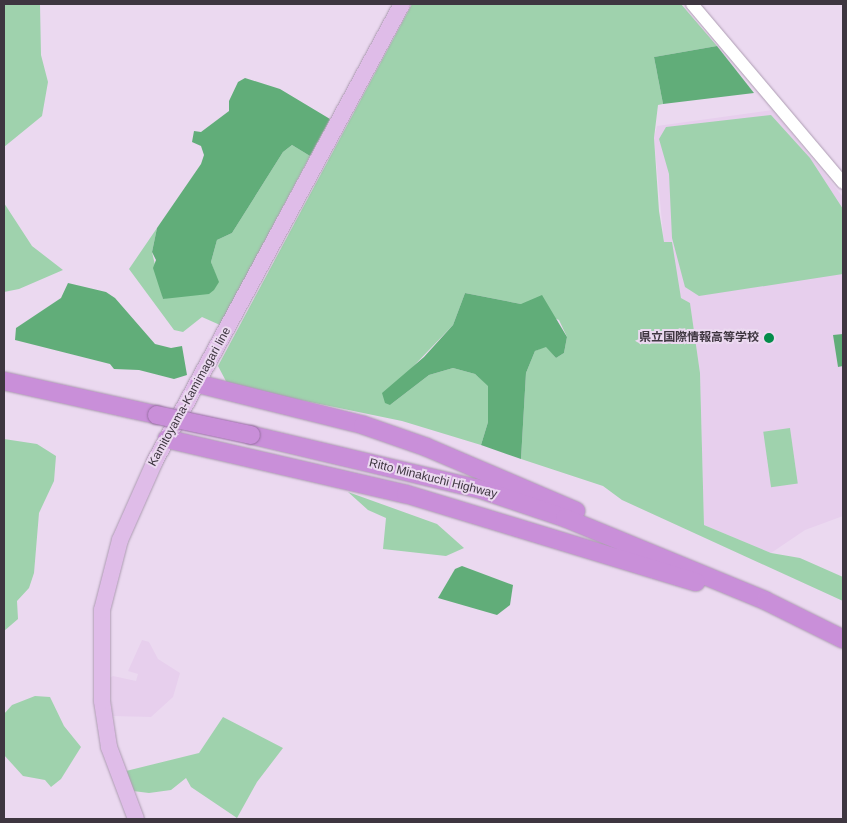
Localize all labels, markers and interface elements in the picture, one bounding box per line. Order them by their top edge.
street label: Kamitoyama-Kamimagari line [146,325,234,469]
place label: 県立国際情報高等学校 [639,331,759,345]
marker: 県立国際情報高等学校 [763,332,775,344]
street label: Ritto Minakuchi Highway [368,456,498,502]

